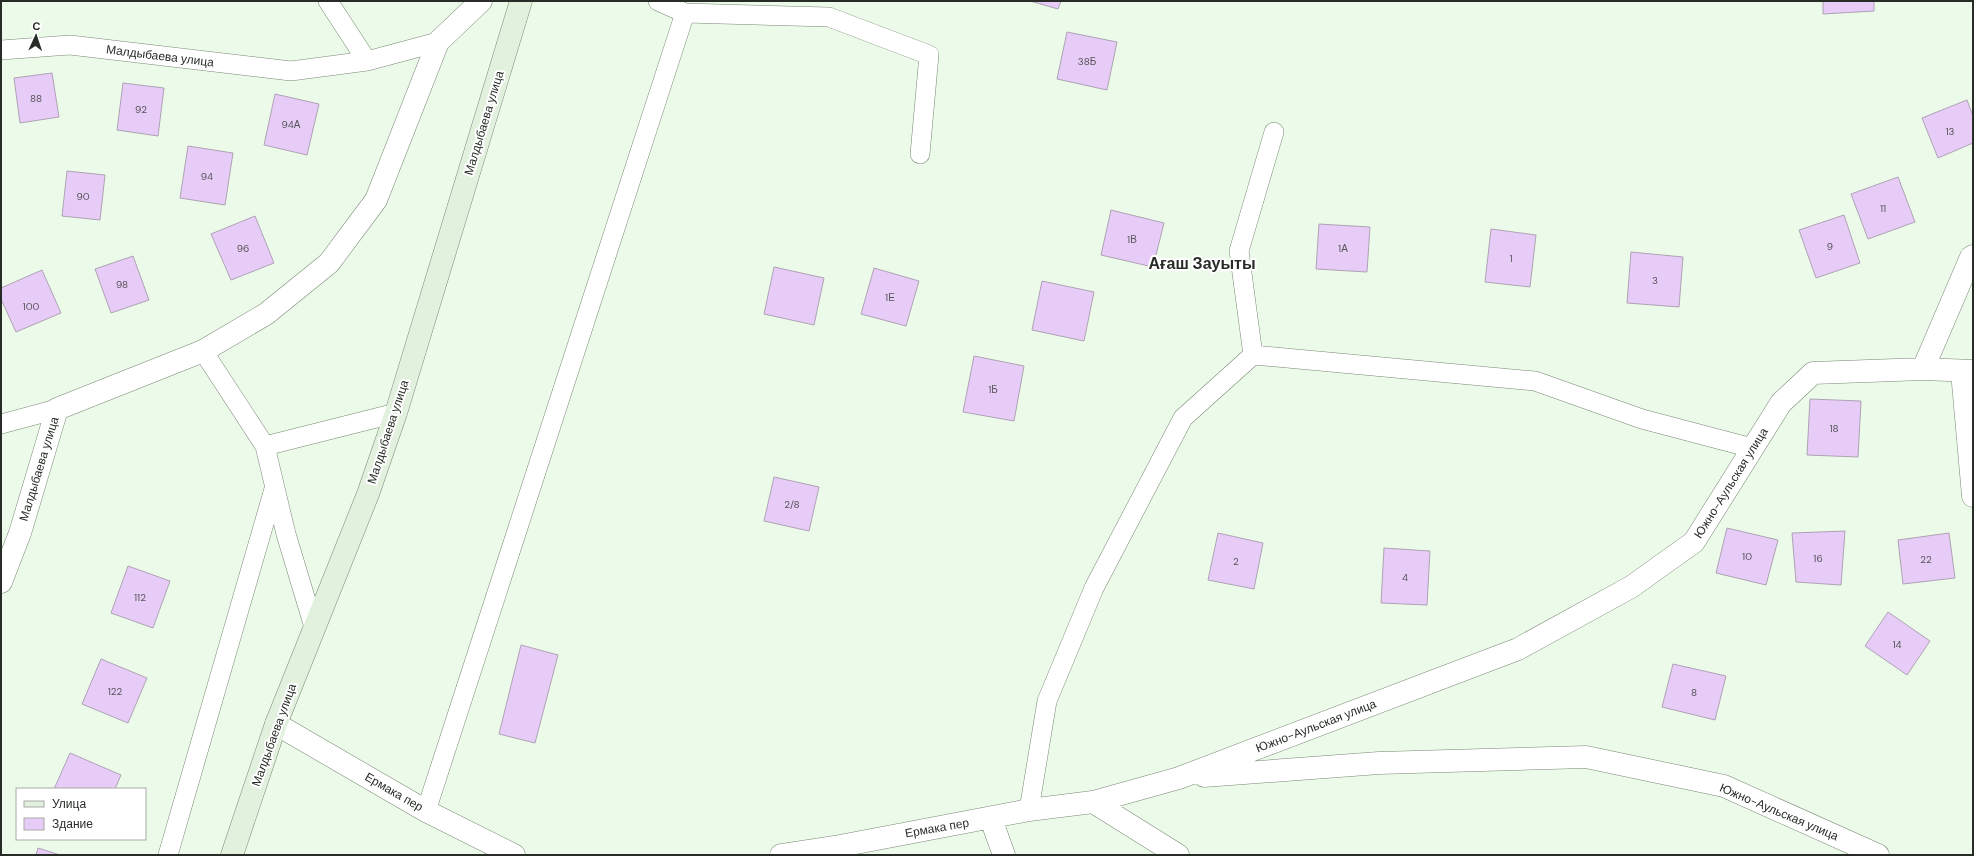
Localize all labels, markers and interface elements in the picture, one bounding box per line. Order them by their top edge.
north arrow [16,16,56,56]
text: С [32,19,41,33]
street label: Малдыбаева улица [105,41,215,71]
house number: 38Б [1078,55,1097,68]
street label: Малдыбаева улица [460,68,508,177]
house number: 88 [30,92,42,105]
house number: 92 [135,103,147,116]
house number: 94А [281,118,301,131]
house number: 13 [1945,125,1955,138]
house number: 94 [201,170,213,183]
house number: 90 [76,190,90,203]
house number: 11 [1880,202,1886,215]
house number: 1В [1127,233,1137,246]
house number: 9 [1827,240,1833,253]
house number: 96 [237,242,249,255]
house number: 1А [1338,242,1348,255]
house number: 1 [1509,252,1513,265]
district label: Ағаш Зауыты [1148,253,1256,274]
house number: 3 [1652,274,1658,287]
house number: 98 [116,278,128,291]
house number: 1Е [885,291,895,304]
house number: 100 [23,300,40,313]
street label: Малдыбаева улица [364,378,412,486]
house number: 1Б [988,383,998,396]
street label: Малдыбаева улица [15,414,63,523]
house number: 18 [1829,422,1839,435]
street label: Южно-Аульская улица [1690,424,1772,541]
house number: 2/8 [784,498,800,511]
house number: 10 [1742,550,1752,563]
house number: 16 [1813,552,1823,565]
house number: 22 [1920,553,1932,566]
house number: 2 [1233,555,1239,568]
house number: 4 [1402,571,1408,584]
house number: 112 [134,591,146,604]
house number: 14 [1892,638,1902,651]
street label: Малдыбаева улица [248,681,300,789]
house number: 122 [108,685,123,698]
house number: 8 [1691,686,1697,699]
street label: Южно-Аульская улица [1254,696,1379,756]
street label: Ермака пер [362,769,426,815]
street label: Южно-Аульская улица [1717,780,1841,844]
legend [16,788,146,840]
text: Улица [52,796,86,812]
street label: Ермака пер [904,814,971,842]
text: Здание [52,816,93,832]

